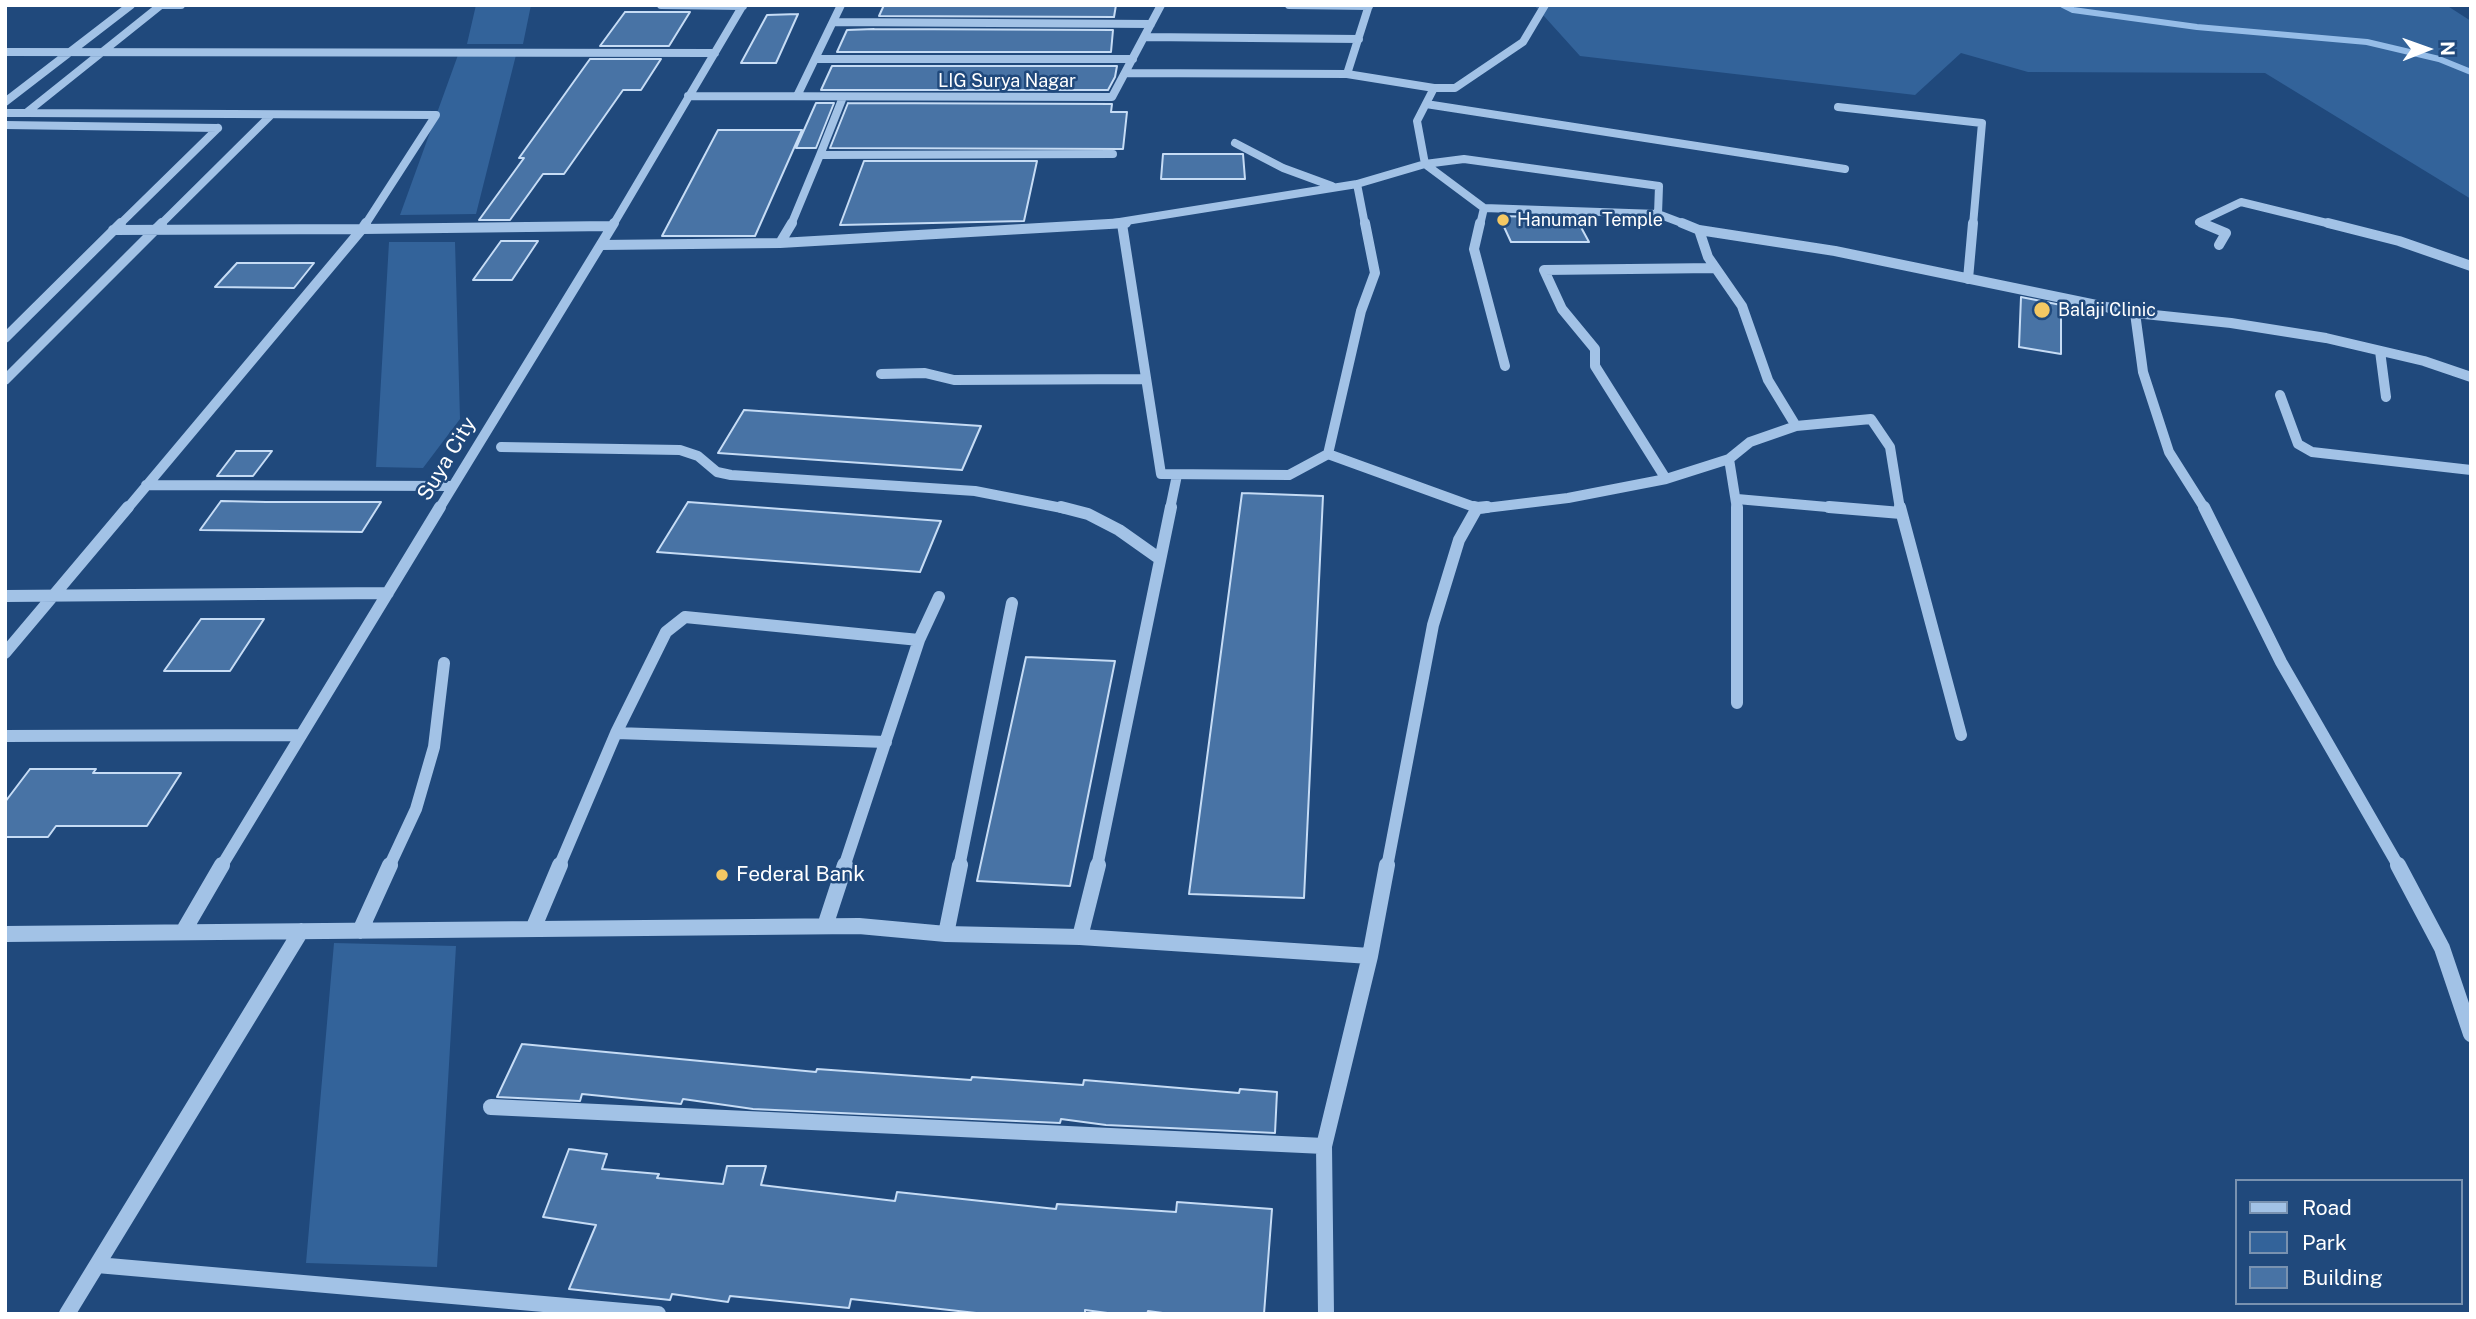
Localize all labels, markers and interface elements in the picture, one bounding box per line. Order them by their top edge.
north arrow [2392,14,2462,84]
text: N [2437,41,2459,56]
street label: LIG Surya Nagar [938,70,1076,92]
place label: Hanuman Temple [1517,209,1663,231]
marker: Hanuman Temple [1495,212,1511,228]
place label: Balaji Clinic [2058,299,2156,321]
marker: Balaji Clinic [2032,300,2052,320]
street label: Suya City [412,413,482,505]
place label: Federal Bank [736,862,865,888]
marker: Federal Bank [714,867,730,883]
legend [2234,1179,2462,1305]
text: Road [2302,1195,2352,1220]
text: Park [2302,1230,2347,1255]
text: Building [2302,1265,2383,1290]

